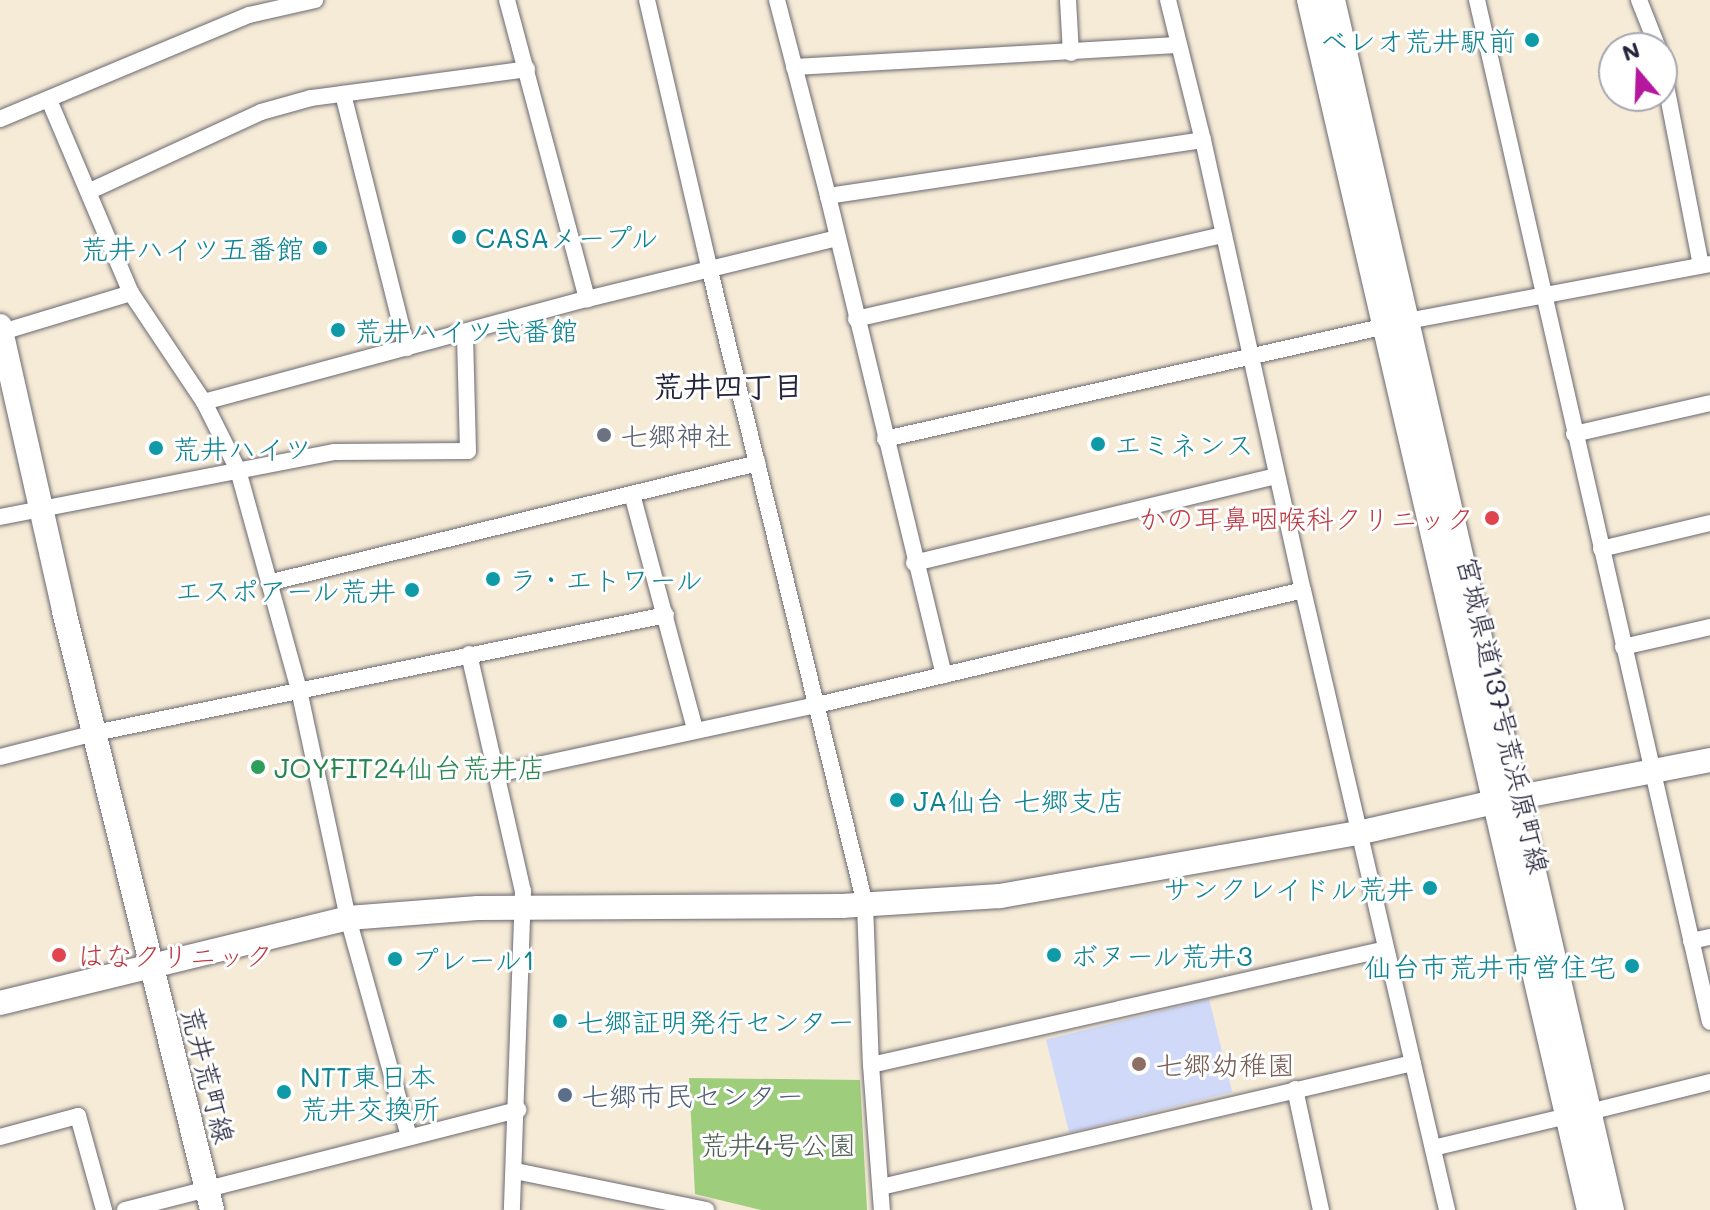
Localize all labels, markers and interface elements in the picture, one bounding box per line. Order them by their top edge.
place label: ベレオ荒井駅前 [1320,23,1516,57]
marker: ベレオ荒井駅前 [1523,31,1541,49]
north arrow [1598,32,1678,112]
text: N [1618,34,1643,67]
place label: CASAメープル [475,220,662,254]
marker: CASAメープル [450,228,468,246]
place label: 荒井ハイツ五番館 [80,231,304,265]
marker: 荒井ハイツ五番館 [311,239,329,257]
place label: 荒井ハイツ弐番館 [354,313,578,347]
marker: 荒井ハイツ弐番館 [329,321,347,339]
district label: 荒井四丁目 [653,367,803,403]
place label: 七郷神社 [620,418,732,452]
marker: 七郷神社 [595,426,613,444]
place label: エミネンス [1114,427,1254,461]
place label: 荒井ハイツ [172,431,312,465]
marker: エミネンス [1089,435,1107,453]
marker: 荒井ハイツ [147,439,165,457]
place label: かの耳鼻咽喉科クリニック [1138,501,1474,535]
marker: かの耳鼻咽喉科クリニック [1481,507,1503,529]
street label: 宮城県道137号荒浜原町線 [1451,553,1557,877]
place label: ラ・エトワール [509,562,705,596]
marker: ラ・エトワール [484,570,502,588]
place label: エスポアール荒井 [173,573,396,607]
marker: エスポアール荒井 [403,581,421,599]
place label: JOYFIT24仙台荒井店 [274,750,545,784]
marker: JOYFIT24仙台荒井店 [249,758,267,776]
place label: JA仙台 七郷支店 [913,783,1125,817]
marker: JA仙台 七郷支店 [888,791,906,809]
place label: サンクレイドル荒井 [1162,871,1414,905]
marker: サンクレイドル荒井 [1421,879,1439,897]
place label: はなクリニック [77,938,273,972]
place label: ボヌール荒井3 [1070,938,1254,972]
place label: プレール1 [411,942,537,976]
marker: はなクリニック [48,944,70,966]
marker: ボヌール荒井3 [1045,946,1063,964]
place label: 仙台市荒井市営住宅 [1364,949,1616,983]
marker: プレール1 [386,950,404,968]
marker: 仙台市荒井市営住宅 [1623,957,1641,975]
street label: 荒井荒町線 [176,1003,242,1147]
place label: 七郷証明発行センター [576,1004,856,1038]
marker: 七郷証明発行センター [551,1012,569,1030]
place label: 七郷幼稚園 [1155,1047,1295,1081]
marker: 七郷幼稚園 [1130,1055,1148,1073]
place label: NTT東日本 荒井交換所 [300,1059,440,1125]
place label: 七郷市民センター [581,1078,805,1112]
marker: NTT東日本 荒井交換所 [275,1083,293,1101]
marker: 七郷市民センター [556,1086,574,1104]
park label: 荒井4号公園 [700,1127,856,1161]

